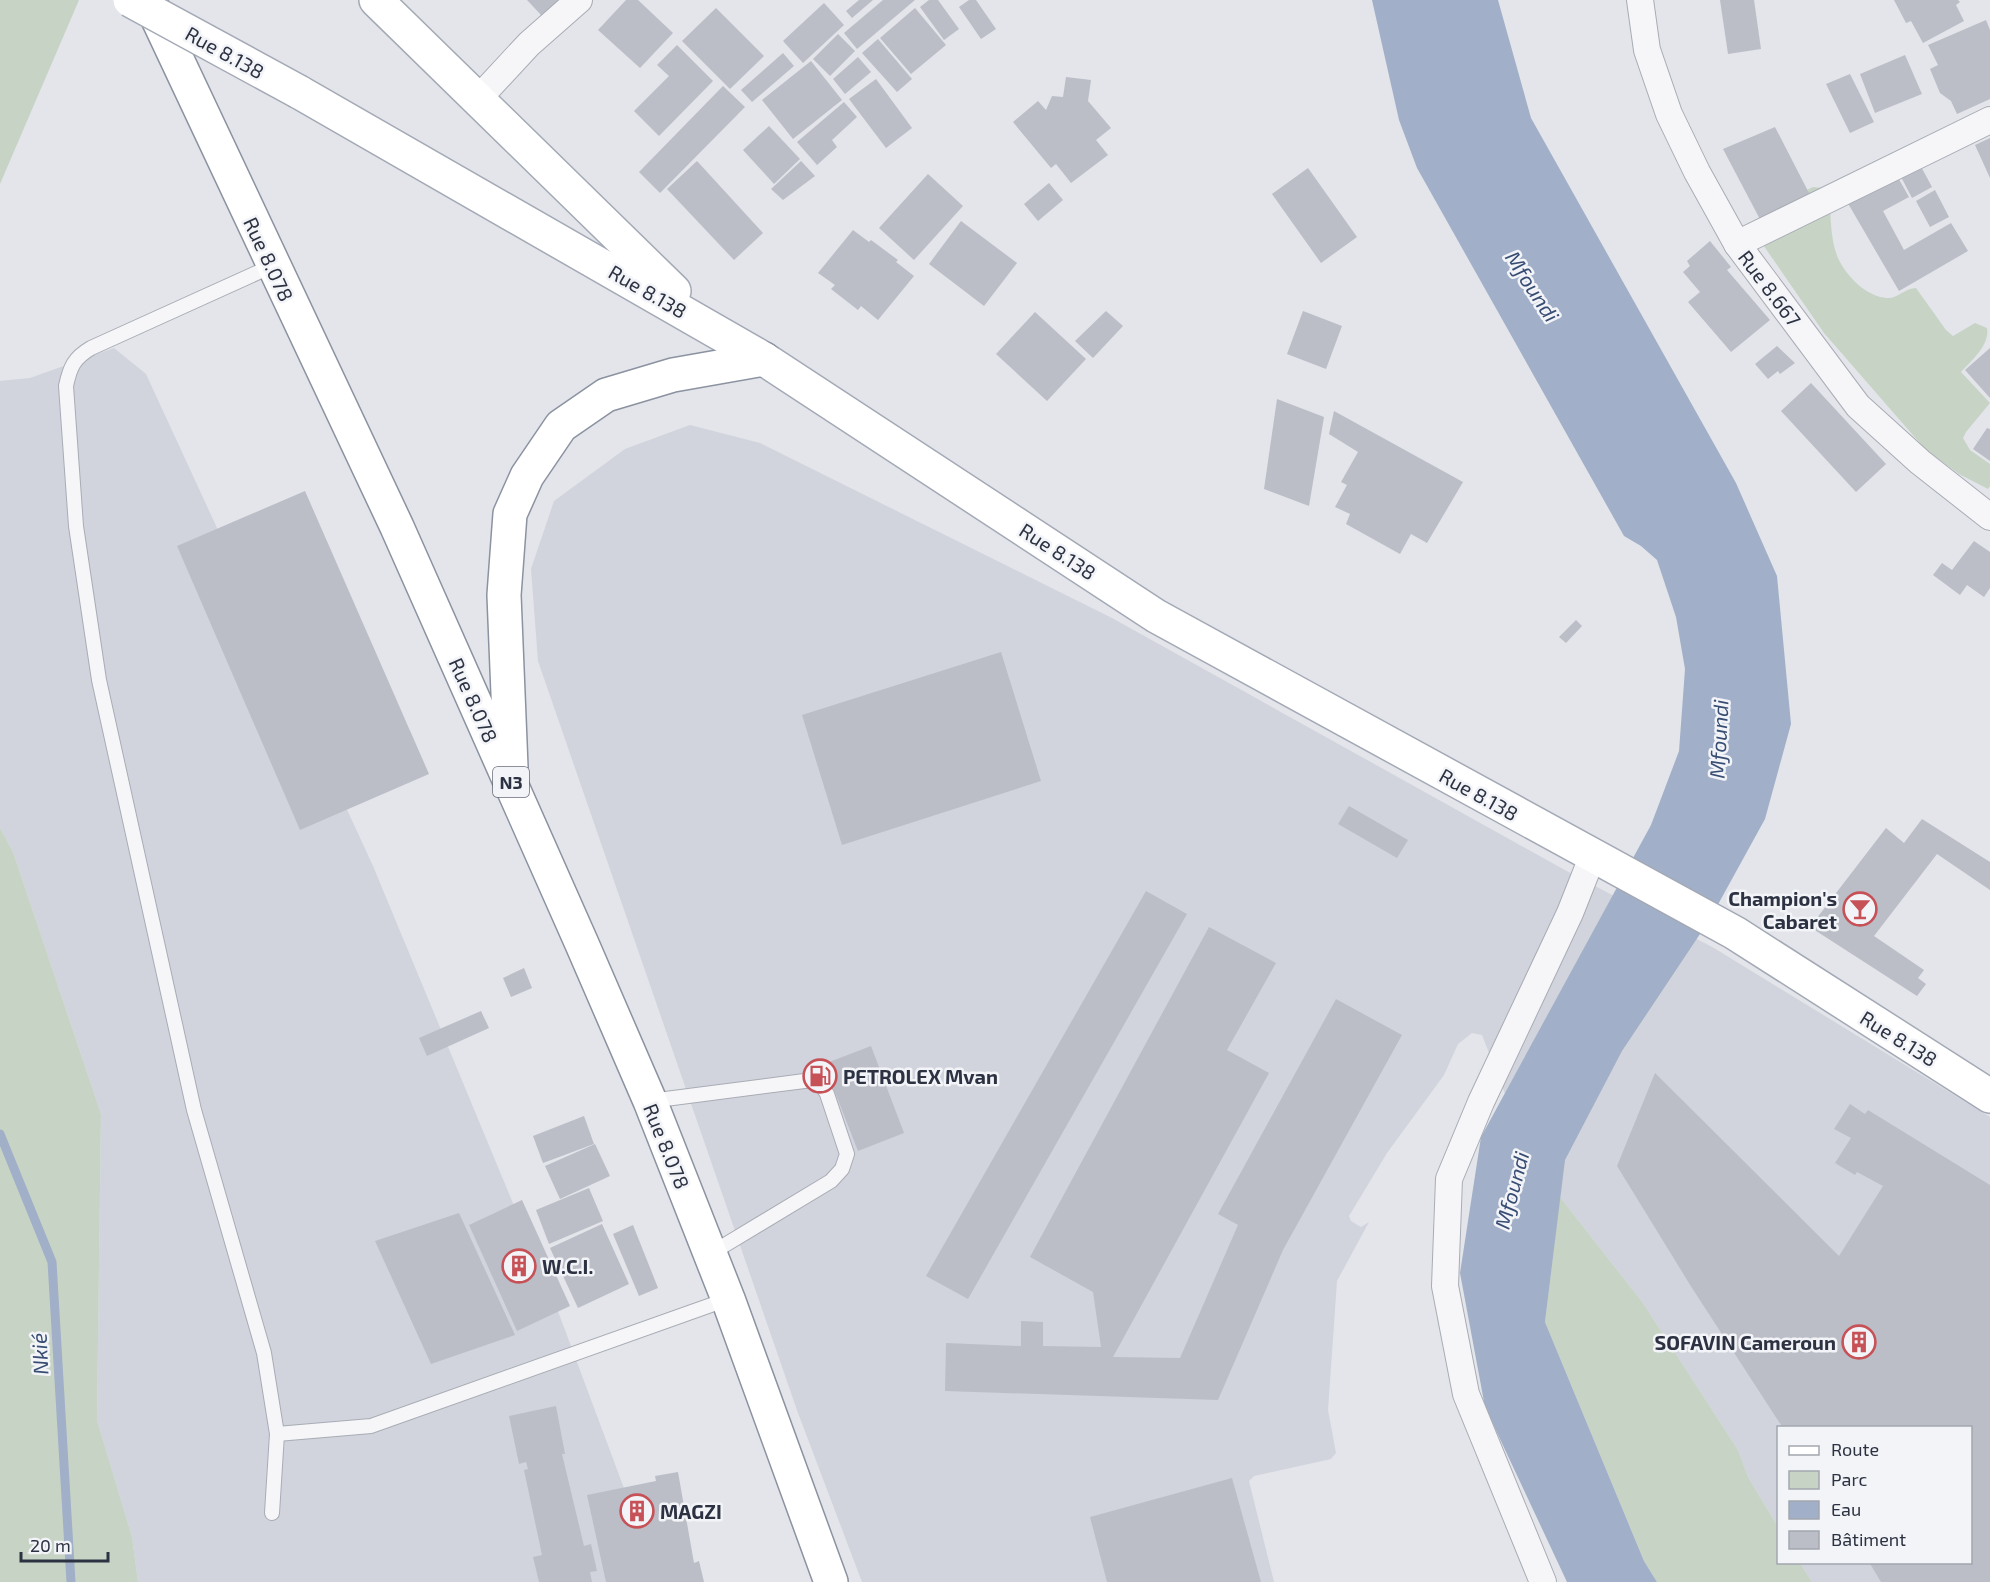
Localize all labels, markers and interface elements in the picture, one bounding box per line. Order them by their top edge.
street label: Rue 8.138 [182,21,268,83]
street label: Rue 8.078 [239,213,299,305]
street label: Rue 8.667 [1734,245,1806,331]
water label: Mfoundi [1501,246,1565,326]
street label: Rue 8.138 [605,259,691,323]
street label: Rue 8.138 [1015,518,1101,584]
street label: Rue 8.078 [445,654,503,746]
water label: Mfoundi [1703,699,1733,779]
street label: Rue 8.138 [1436,763,1522,825]
road number: N3 [493,767,529,797]
place label: Champion's Cabaret [1728,886,1837,933]
bar icon: Champion's Cabaret [1842,891,1878,927]
street label: Rue 8.138 [1856,1005,1942,1071]
fuel station icon: PETROLEX Mvan [802,1058,838,1094]
place label: PETROLEX Mvan [843,1064,998,1088]
street label: Rue 8.078 [639,1100,695,1192]
water label: Mfoundi [1489,1148,1533,1232]
building icon: W.C.I. [501,1248,537,1284]
place label: W.C.I. [542,1254,593,1278]
building icon: SOFAVIN Cameroun [1841,1324,1877,1360]
place label: SOFAVIN Cameroun [1654,1330,1836,1354]
water label: Nkié [25,1332,53,1376]
legend [1777,1426,1972,1564]
text: Route [1831,1438,1879,1460]
text: Parc [1831,1468,1867,1490]
building icon: MAGZI [619,1493,655,1529]
text: Eau [1831,1498,1861,1520]
place label: MAGZI [660,1499,722,1523]
scale bar [21,1525,108,1563]
text: Bâtiment [1831,1528,1906,1550]
text: 20 m [30,1534,71,1556]

